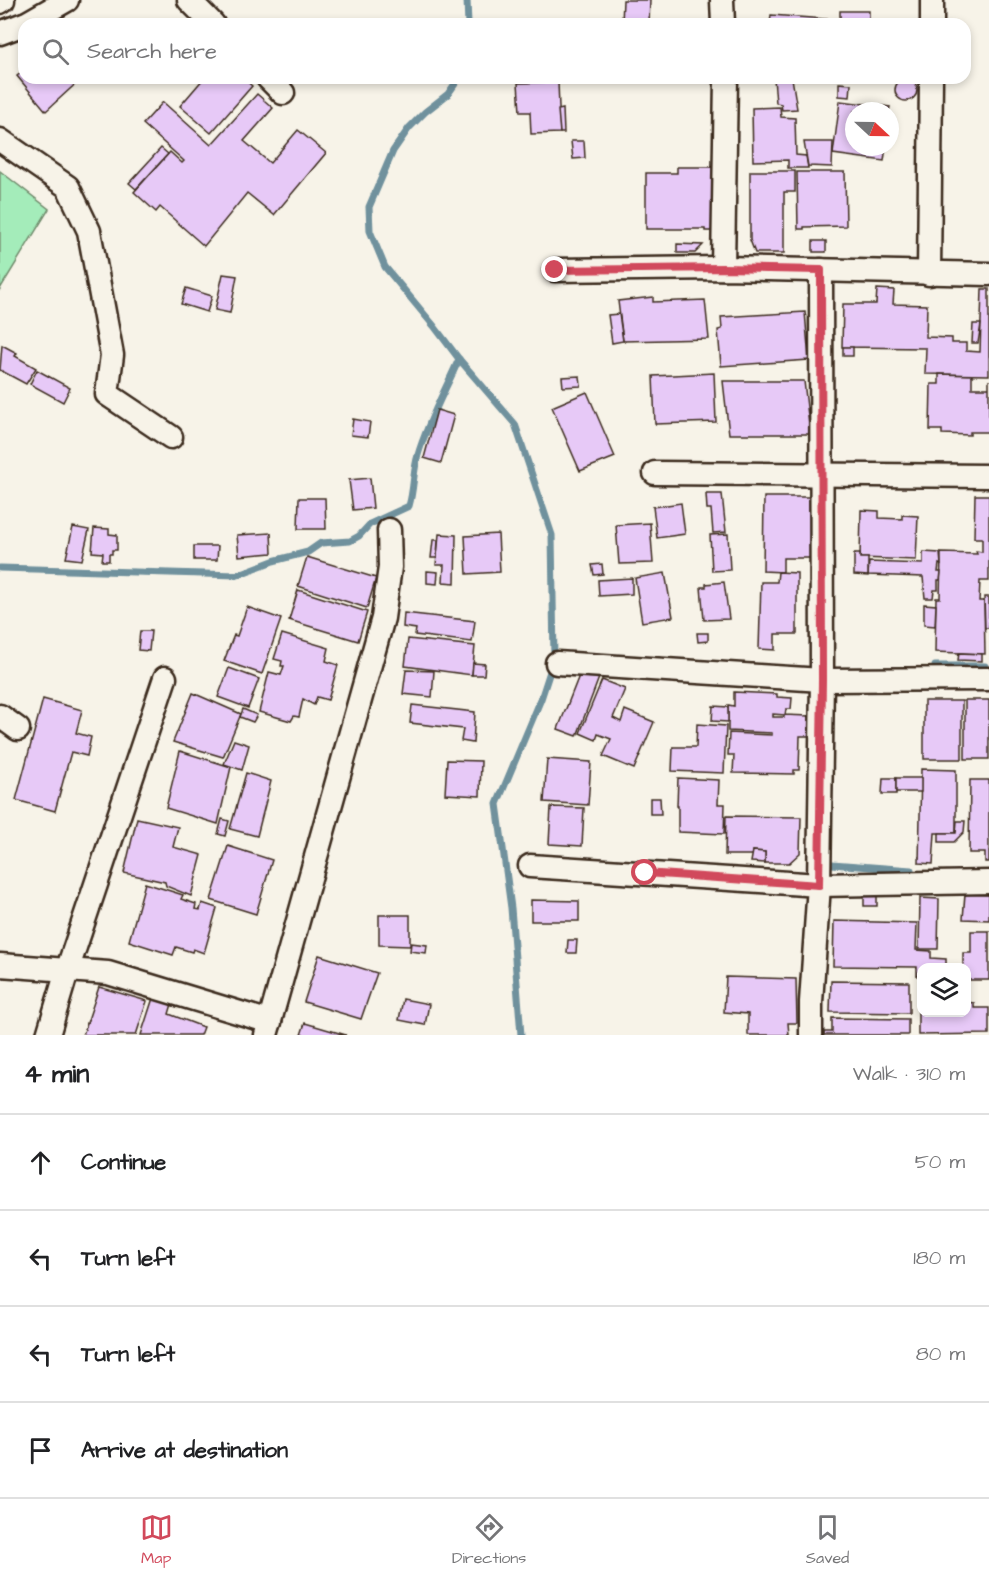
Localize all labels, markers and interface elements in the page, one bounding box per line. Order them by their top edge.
search box [18,18,971,84]
icon: search [39,35,72,68]
text: Search here [87,36,217,67]
north arrow [845,102,899,156]
route end [541,256,567,282]
route start [631,859,657,885]
map controls [917,963,971,1017]
button: layers [917,963,971,1017]
text: 4 min [24,1056,89,1092]
text: Walk · 310 m [853,1060,965,1088]
icon: ahead [24,1146,57,1179]
text: Continue [81,1147,166,1178]
text: 50 m [915,1148,965,1176]
icon: left [24,1242,57,1275]
text: Turn left [81,1243,175,1274]
text: 180 m [913,1244,965,1272]
icon: left [24,1338,57,1371]
text: Turn left [81,1339,175,1370]
text: 80 m [916,1340,965,1368]
icon: arrive [24,1434,57,1467]
text: Arrive at destination [81,1435,288,1466]
tab: Map [140,1511,173,1569]
tab: Directions [452,1511,526,1569]
tab: Saved [806,1511,849,1569]

